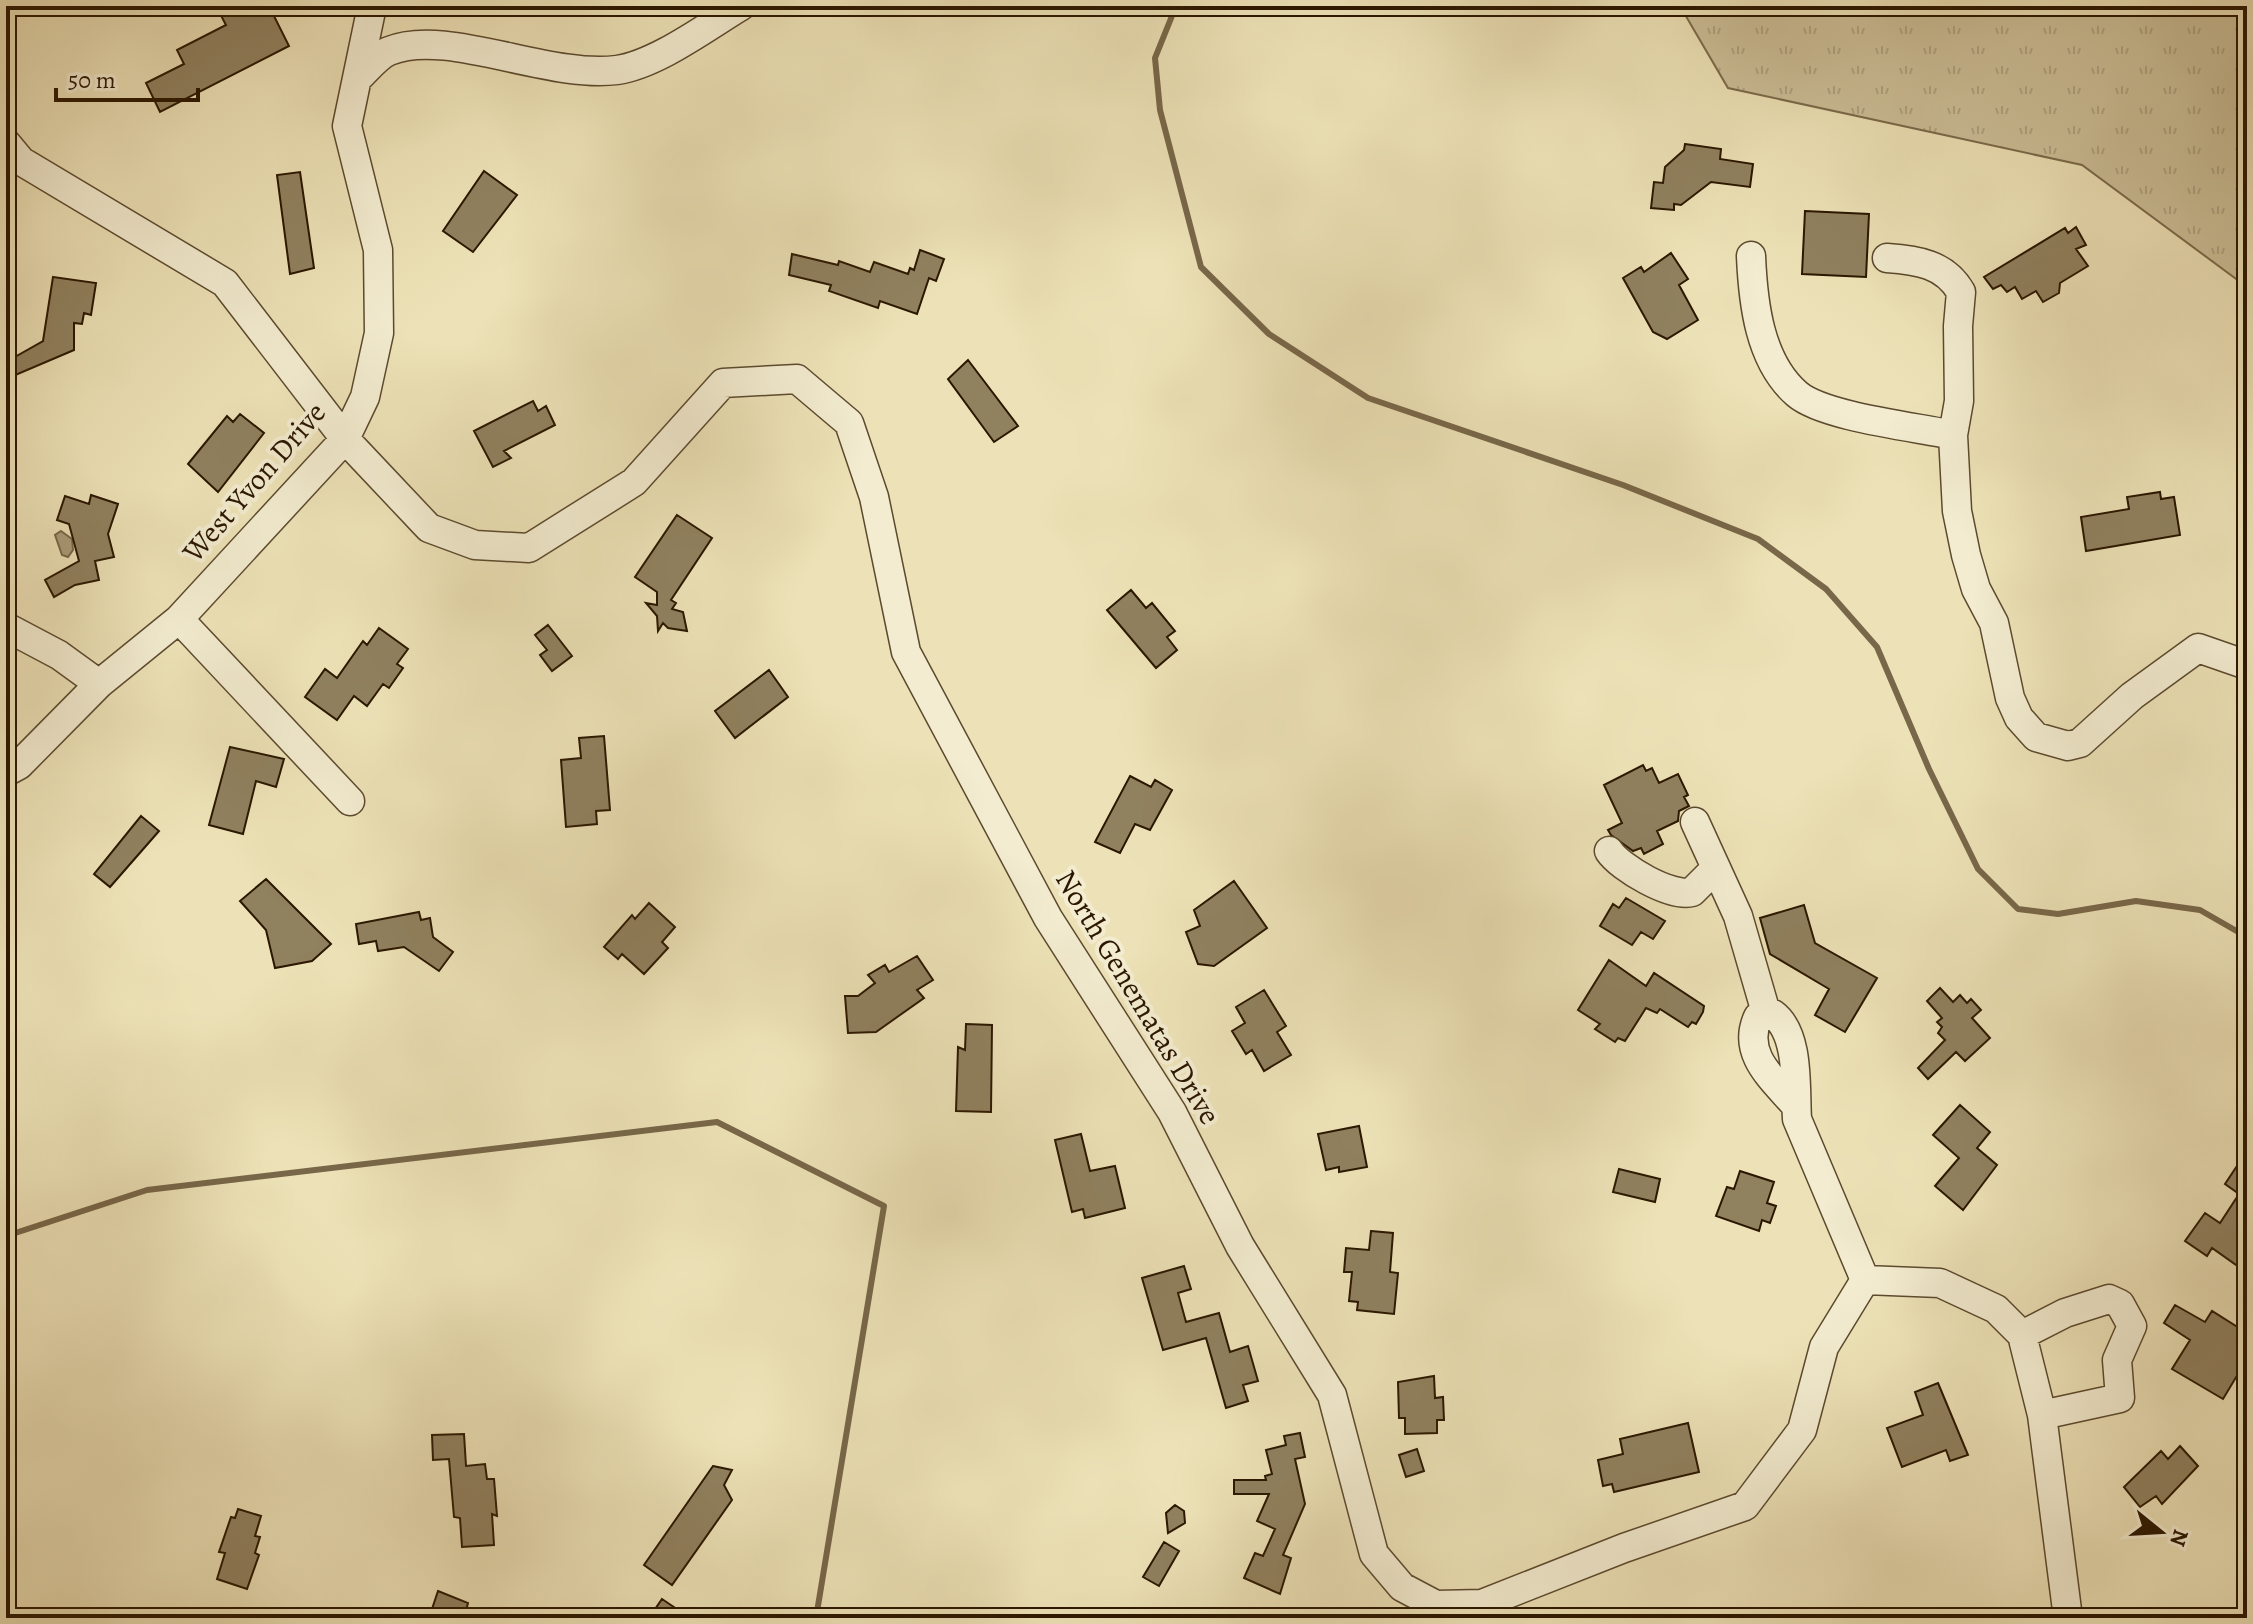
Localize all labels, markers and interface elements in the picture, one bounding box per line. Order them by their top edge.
scale bar [56,52,198,102]
text: 50 m [68,64,116,96]
street label: West Yvon Drive [173,393,335,571]
street label: North Genematas Drive [1046,862,1230,1132]
north arrow [2121,1492,2201,1572]
text: N [2162,1526,2196,1550]

